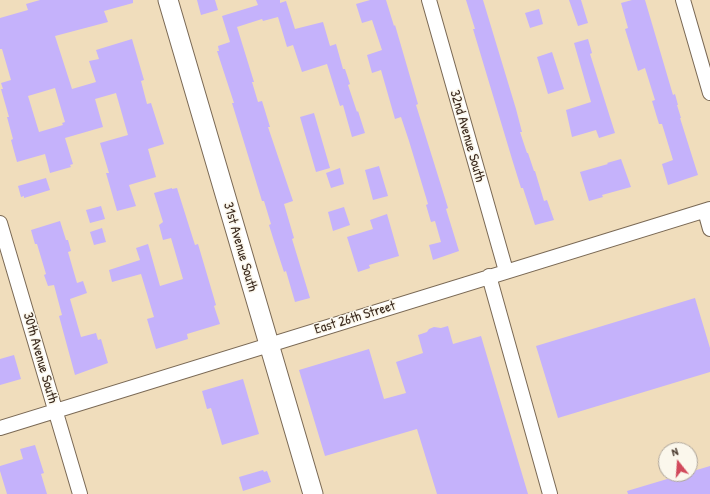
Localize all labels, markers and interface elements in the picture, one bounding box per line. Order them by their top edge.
street label: 32nd Avenue South [446,88,488,184]
street label: 31st Avenue South [219,201,261,293]
street label: East 26th Street [312,298,398,338]
street label: 30th Avenue South [19,311,61,405]
north arrow [658,442,698,482]
text: N [670,444,680,459]

